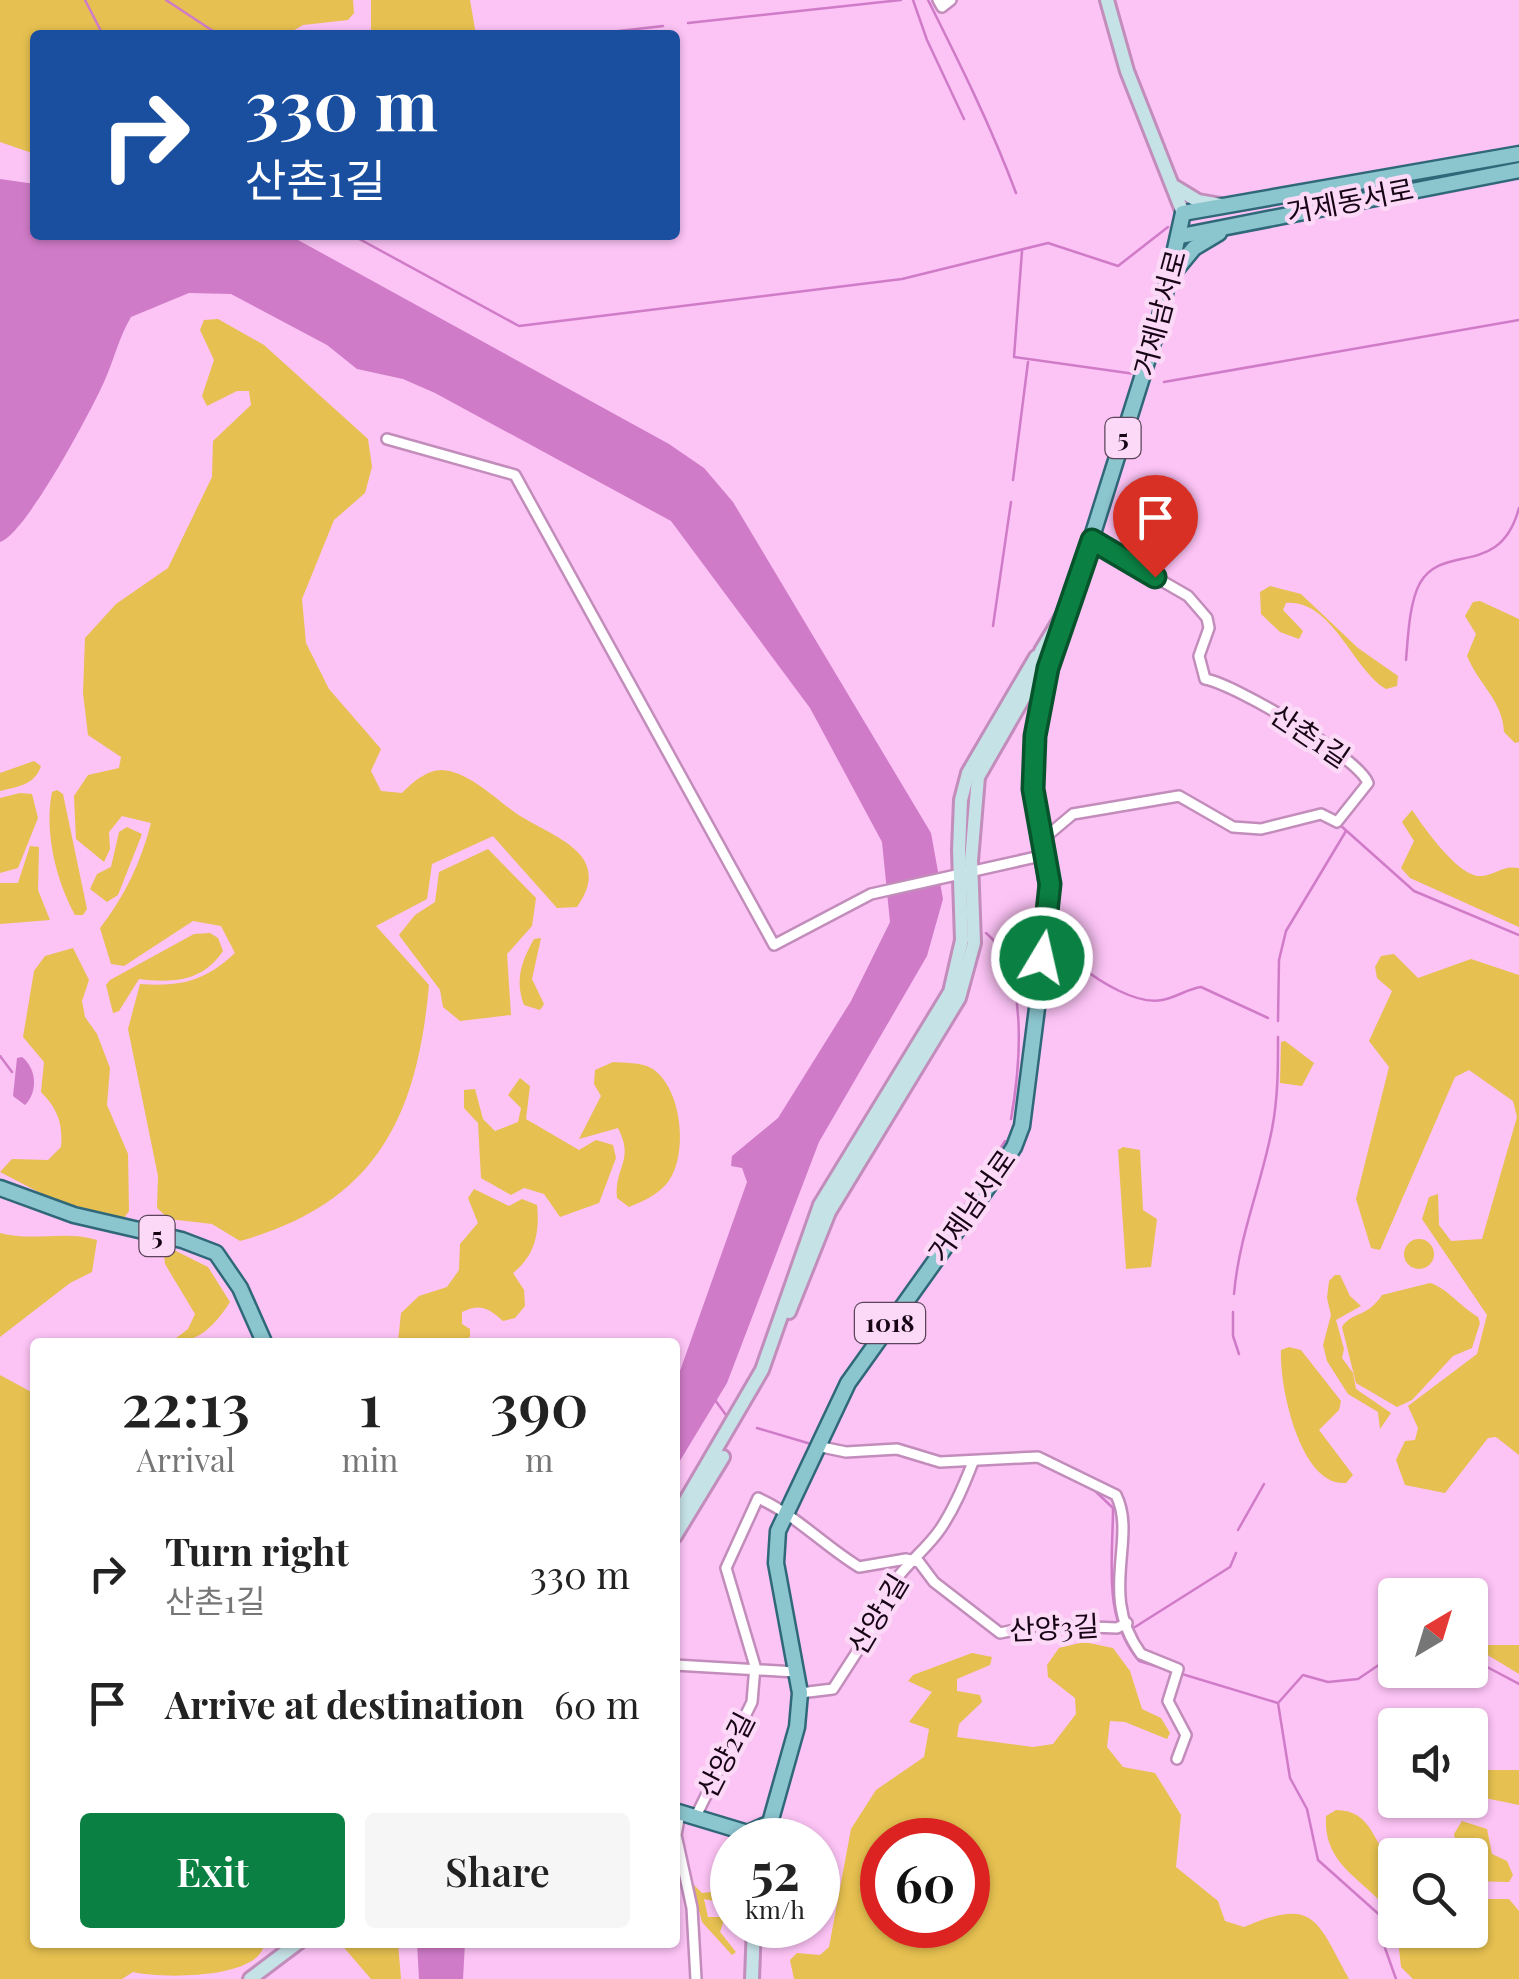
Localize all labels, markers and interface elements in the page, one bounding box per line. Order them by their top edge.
text: 330 m [245,55,438,149]
icon: right [80,70,210,200]
text: 산촌1길 [245,148,386,208]
street label: 거제동서로 [1283,169,1416,230]
street label: 거제남서로 [1124,246,1193,380]
road number: 5 [1106,418,1140,458]
pin [1113,475,1198,578]
icon: arrive [1128,490,1183,545]
street label: 산촌1길 [1264,695,1358,775]
position arrow [990,906,1094,1010]
street label: 거제남서로 [919,1142,1023,1269]
road number: 5 [140,1216,174,1256]
road number: 1018 [855,1303,925,1343]
text: 22:13 [121,1362,250,1442]
text: 1 [359,1362,381,1442]
text: 390 [490,1362,589,1442]
text: Arrival [136,1437,235,1480]
text: min [342,1437,398,1480]
text: m [525,1437,553,1480]
text: Turn right [165,1525,349,1576]
icon: right [80,1546,135,1601]
text: 330 m [530,1548,630,1599]
street label: 산양1길 [838,1566,915,1660]
text: 산촌1길 [165,1578,265,1621]
north arrow [1378,1578,1488,1688]
map controls [1378,1578,1488,1948]
street label: 산양3길 [1008,1606,1100,1647]
icon: arrive [80,1676,135,1731]
text: Arrive at destination [165,1678,524,1729]
text: 60 m [554,1678,640,1729]
street label: 산양2길 [688,1706,762,1803]
button: sound [1378,1708,1488,1818]
button: Exit [80,1813,345,1928]
button: Share [365,1813,630,1928]
speed limit sign: 60 [860,1818,990,1948]
text: 52 [750,1837,800,1904]
button: search [1378,1838,1488,1948]
text: km/h [745,1892,805,1925]

